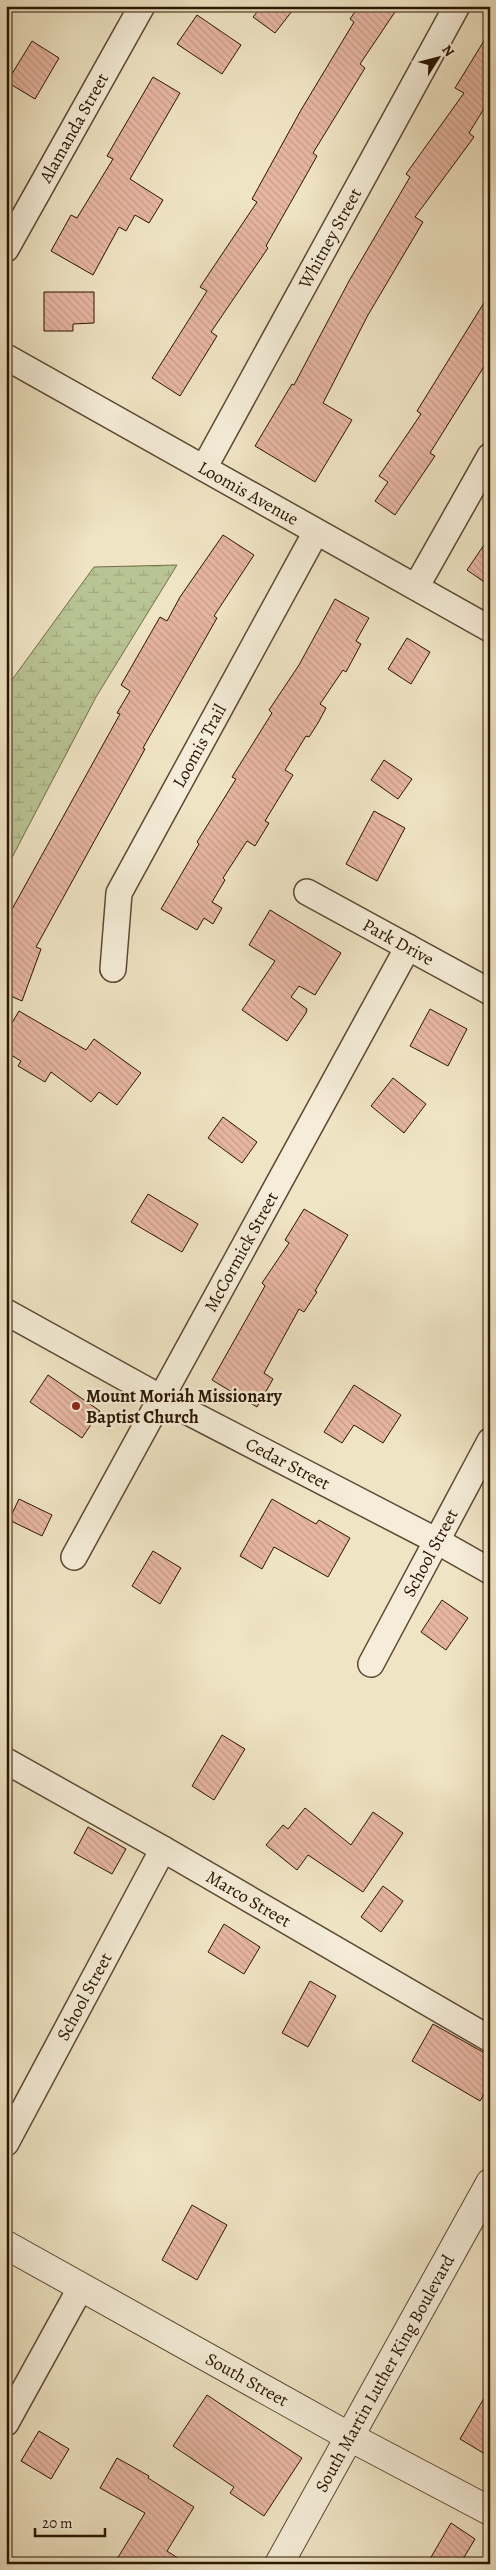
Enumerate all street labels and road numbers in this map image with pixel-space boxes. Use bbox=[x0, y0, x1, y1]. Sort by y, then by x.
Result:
street label: Alamanda Street bbox=[33, 68, 114, 188]
street label: Whitney Street bbox=[292, 184, 367, 294]
street label: Loomis Avenue bbox=[194, 455, 303, 531]
street label: Loomis Trail bbox=[167, 699, 232, 792]
street label: Park Drive bbox=[358, 913, 438, 971]
street label: McCormick Street bbox=[198, 1187, 284, 1316]
street label: Cedar Street bbox=[241, 1432, 334, 1495]
street label: School Street bbox=[397, 1504, 464, 1601]
street label: Marco Street bbox=[202, 1865, 296, 1933]
street label: School Street bbox=[51, 1948, 118, 2045]
street label: South Martin Luther King Boulevard bbox=[309, 2250, 460, 2496]
street label: South Street bbox=[201, 2347, 293, 2412]

